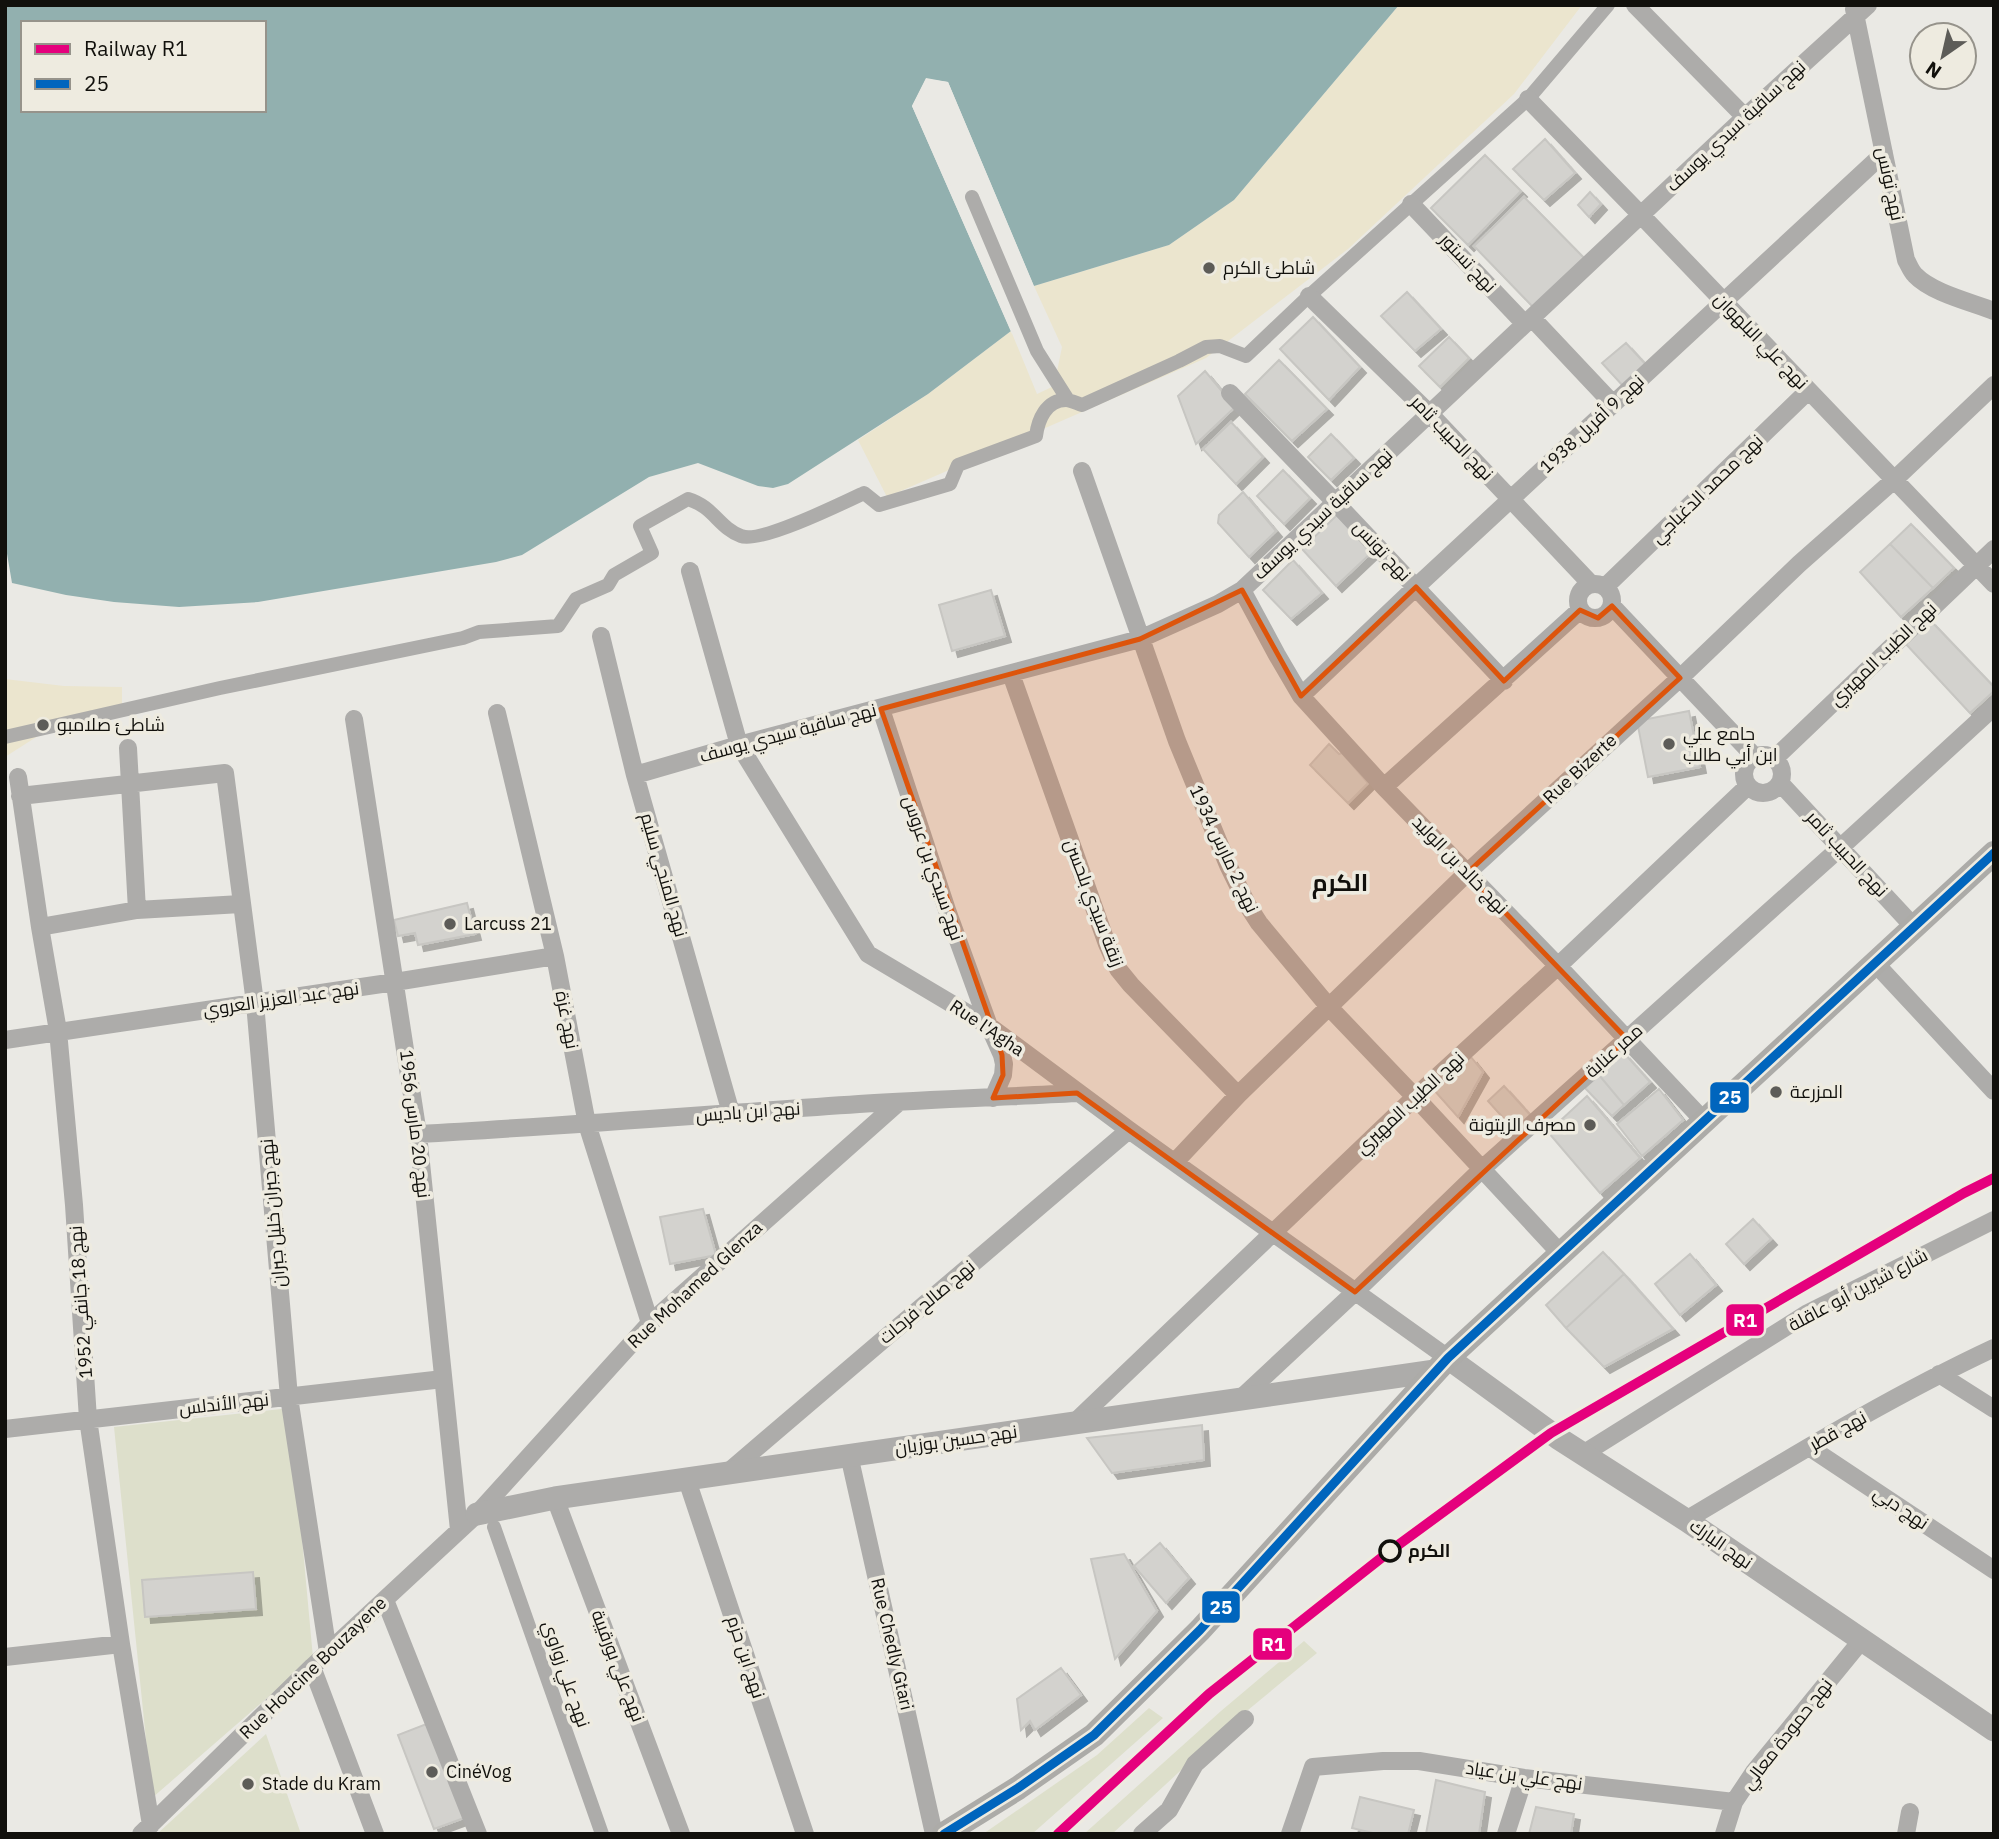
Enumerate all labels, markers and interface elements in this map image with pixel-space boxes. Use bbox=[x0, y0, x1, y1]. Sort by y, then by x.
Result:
legend bbox=[21, 21, 266, 112]
north arrow bbox=[1908, 21, 1978, 91]
text: Railway R1 bbox=[84, 34, 188, 62]
street label: نهج ساقية سيدي يوسف bbox=[1661, 55, 1812, 198]
text: N bbox=[1921, 56, 1946, 84]
text: 25 bbox=[84, 69, 109, 97]
street label: نهج تونس bbox=[1870, 145, 1910, 223]
street label: نهج تستور bbox=[1434, 227, 1502, 298]
place label: شاطئ الکرم bbox=[1223, 256, 1315, 280]
marker: شاطئ الکرم bbox=[1201, 260, 1217, 276]
street label: نهج علي البلهوان bbox=[1707, 287, 1813, 396]
street label: نهج 9 أفريل 1938 bbox=[1535, 369, 1649, 479]
street label: نهج الحبيب ثامر bbox=[1405, 390, 1499, 486]
street label: نهج محمد الدغباجي bbox=[1646, 429, 1770, 550]
street label: نهج ساقية سيدي يوسف bbox=[1248, 443, 1399, 586]
street label: نهج تونس bbox=[1348, 515, 1416, 587]
street label: نهج الطيب المهيري bbox=[1824, 597, 1943, 713]
street label: نهج ساقية سيدي يوسف bbox=[697, 698, 880, 770]
place label: شاطئ صلامبو bbox=[57, 713, 165, 736]
marker: شاطئ صلامبو bbox=[35, 717, 51, 733]
place label: جامع علي ابن أبي طالب bbox=[1683, 722, 1778, 769]
street label: Rue Bizerte bbox=[1538, 728, 1622, 809]
marker: جامع علي ابن أبي طالب bbox=[1661, 736, 1677, 752]
street label: نهج 2 مارس 1934 bbox=[1184, 781, 1264, 917]
street label: نهج سيدي بن عروس bbox=[895, 792, 969, 944]
street label: نهج الحبيب ثامر bbox=[1800, 805, 1893, 902]
street label: نهج المنجي سليم bbox=[633, 810, 693, 940]
street label: نهج خالد بن الوليد bbox=[1407, 811, 1513, 919]
street label: زنقة سيدي بلحسن bbox=[1057, 836, 1129, 971]
district label: الكرم bbox=[1312, 866, 1368, 899]
place label: Larcuss 21 bbox=[464, 912, 552, 935]
marker: Larcuss 21 bbox=[442, 916, 458, 932]
street label: نهج عبد العزيز العروي bbox=[202, 976, 361, 1024]
street label: نهج غزة bbox=[550, 989, 584, 1051]
street label: Rue l'Agha bbox=[946, 994, 1029, 1061]
street label: ممر عنابة bbox=[1580, 1019, 1647, 1083]
street label: نهج الطيب المهيري bbox=[1350, 1046, 1471, 1161]
street label: نهج 20 مارس 1956 bbox=[394, 1049, 436, 1199]
place label: المزرعة bbox=[1790, 1080, 1843, 1103]
line badge: 25 bbox=[1709, 1081, 1750, 1114]
marker: المزرعة bbox=[1768, 1084, 1784, 1100]
text: 25 bbox=[1719, 1085, 1741, 1109]
street label: نهج ابن باديس bbox=[695, 1096, 801, 1128]
place label: مصرف الزيتونة bbox=[1469, 1113, 1576, 1136]
marker: مصرف الزيتونة bbox=[1582, 1117, 1598, 1133]
street label: نهج جبران خليل جبران bbox=[255, 1138, 291, 1288]
street label: Rue Mohamed Glenza bbox=[622, 1216, 767, 1353]
street label: نهج 18 جانفي 1952 bbox=[64, 1225, 100, 1379]
street label: شارع شيرين أبو عاقلة bbox=[1784, 1243, 1932, 1337]
street label: نهج صالح فرحات bbox=[874, 1255, 980, 1349]
line badge: R1 bbox=[1725, 1303, 1765, 1337]
text: R1 bbox=[1733, 1308, 1758, 1332]
street label: نهج الأندلس bbox=[178, 1387, 270, 1421]
street label: نهج قطر bbox=[1804, 1405, 1871, 1457]
street label: نهج حسين بوزيان bbox=[893, 1420, 1019, 1460]
street label: نهج دبي bbox=[1868, 1481, 1933, 1537]
street label: نهج البارك bbox=[1685, 1514, 1757, 1574]
place label: الكرم bbox=[1408, 1539, 1450, 1563]
marker: الكرم bbox=[1379, 1540, 1401, 1562]
street label: Rue Chedly Gtari bbox=[866, 1575, 919, 1712]
line badge: 25 bbox=[1201, 1590, 1241, 1624]
street label: Rue Houcine Bouzayene bbox=[234, 1591, 391, 1744]
text: 25 bbox=[1210, 1595, 1232, 1619]
street label: نهج علي بورقيبة bbox=[584, 1607, 650, 1726]
street label: نهج ابن حزم bbox=[721, 1613, 771, 1701]
street label: نهج علي زواوي bbox=[535, 1617, 595, 1731]
line badge: R1 bbox=[1252, 1627, 1293, 1661]
text: R1 bbox=[1261, 1632, 1286, 1656]
street label: نهج حمودة معالي bbox=[1736, 1673, 1840, 1796]
street label: نهج علي بن عياد bbox=[1464, 1756, 1584, 1798]
place label: CinéVog bbox=[446, 1760, 512, 1783]
marker: CinéVog bbox=[424, 1764, 440, 1780]
place label: Stade du Kram bbox=[262, 1772, 381, 1795]
marker: Stade du Kram bbox=[240, 1776, 256, 1792]

